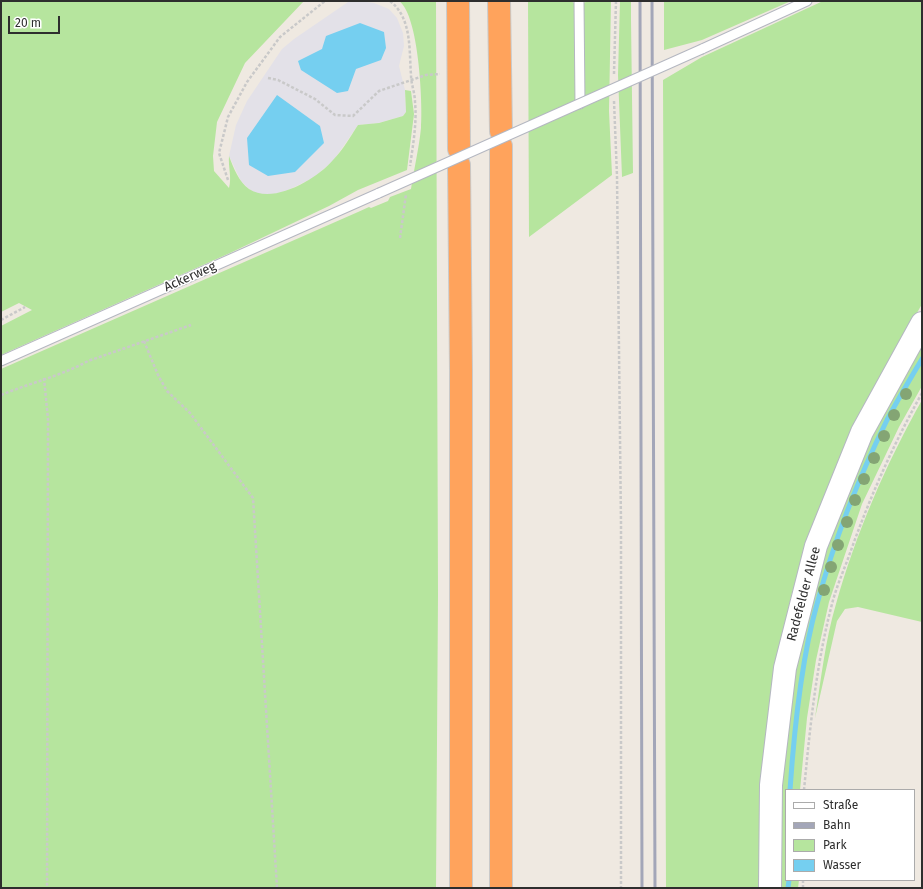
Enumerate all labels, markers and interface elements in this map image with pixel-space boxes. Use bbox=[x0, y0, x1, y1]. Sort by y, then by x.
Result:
scale bar bbox=[10, 8, 62, 34]
text: 20 m bbox=[15, 16, 41, 30]
street label: Ackerweg bbox=[161, 259, 219, 295]
street label: Radefelder Allee bbox=[784, 545, 824, 643]
legend bbox=[785, 789, 915, 881]
text: Straße bbox=[823, 798, 858, 812]
text: Bahn bbox=[823, 818, 851, 832]
text: Park bbox=[823, 838, 847, 852]
text: Wasser bbox=[823, 858, 861, 872]

